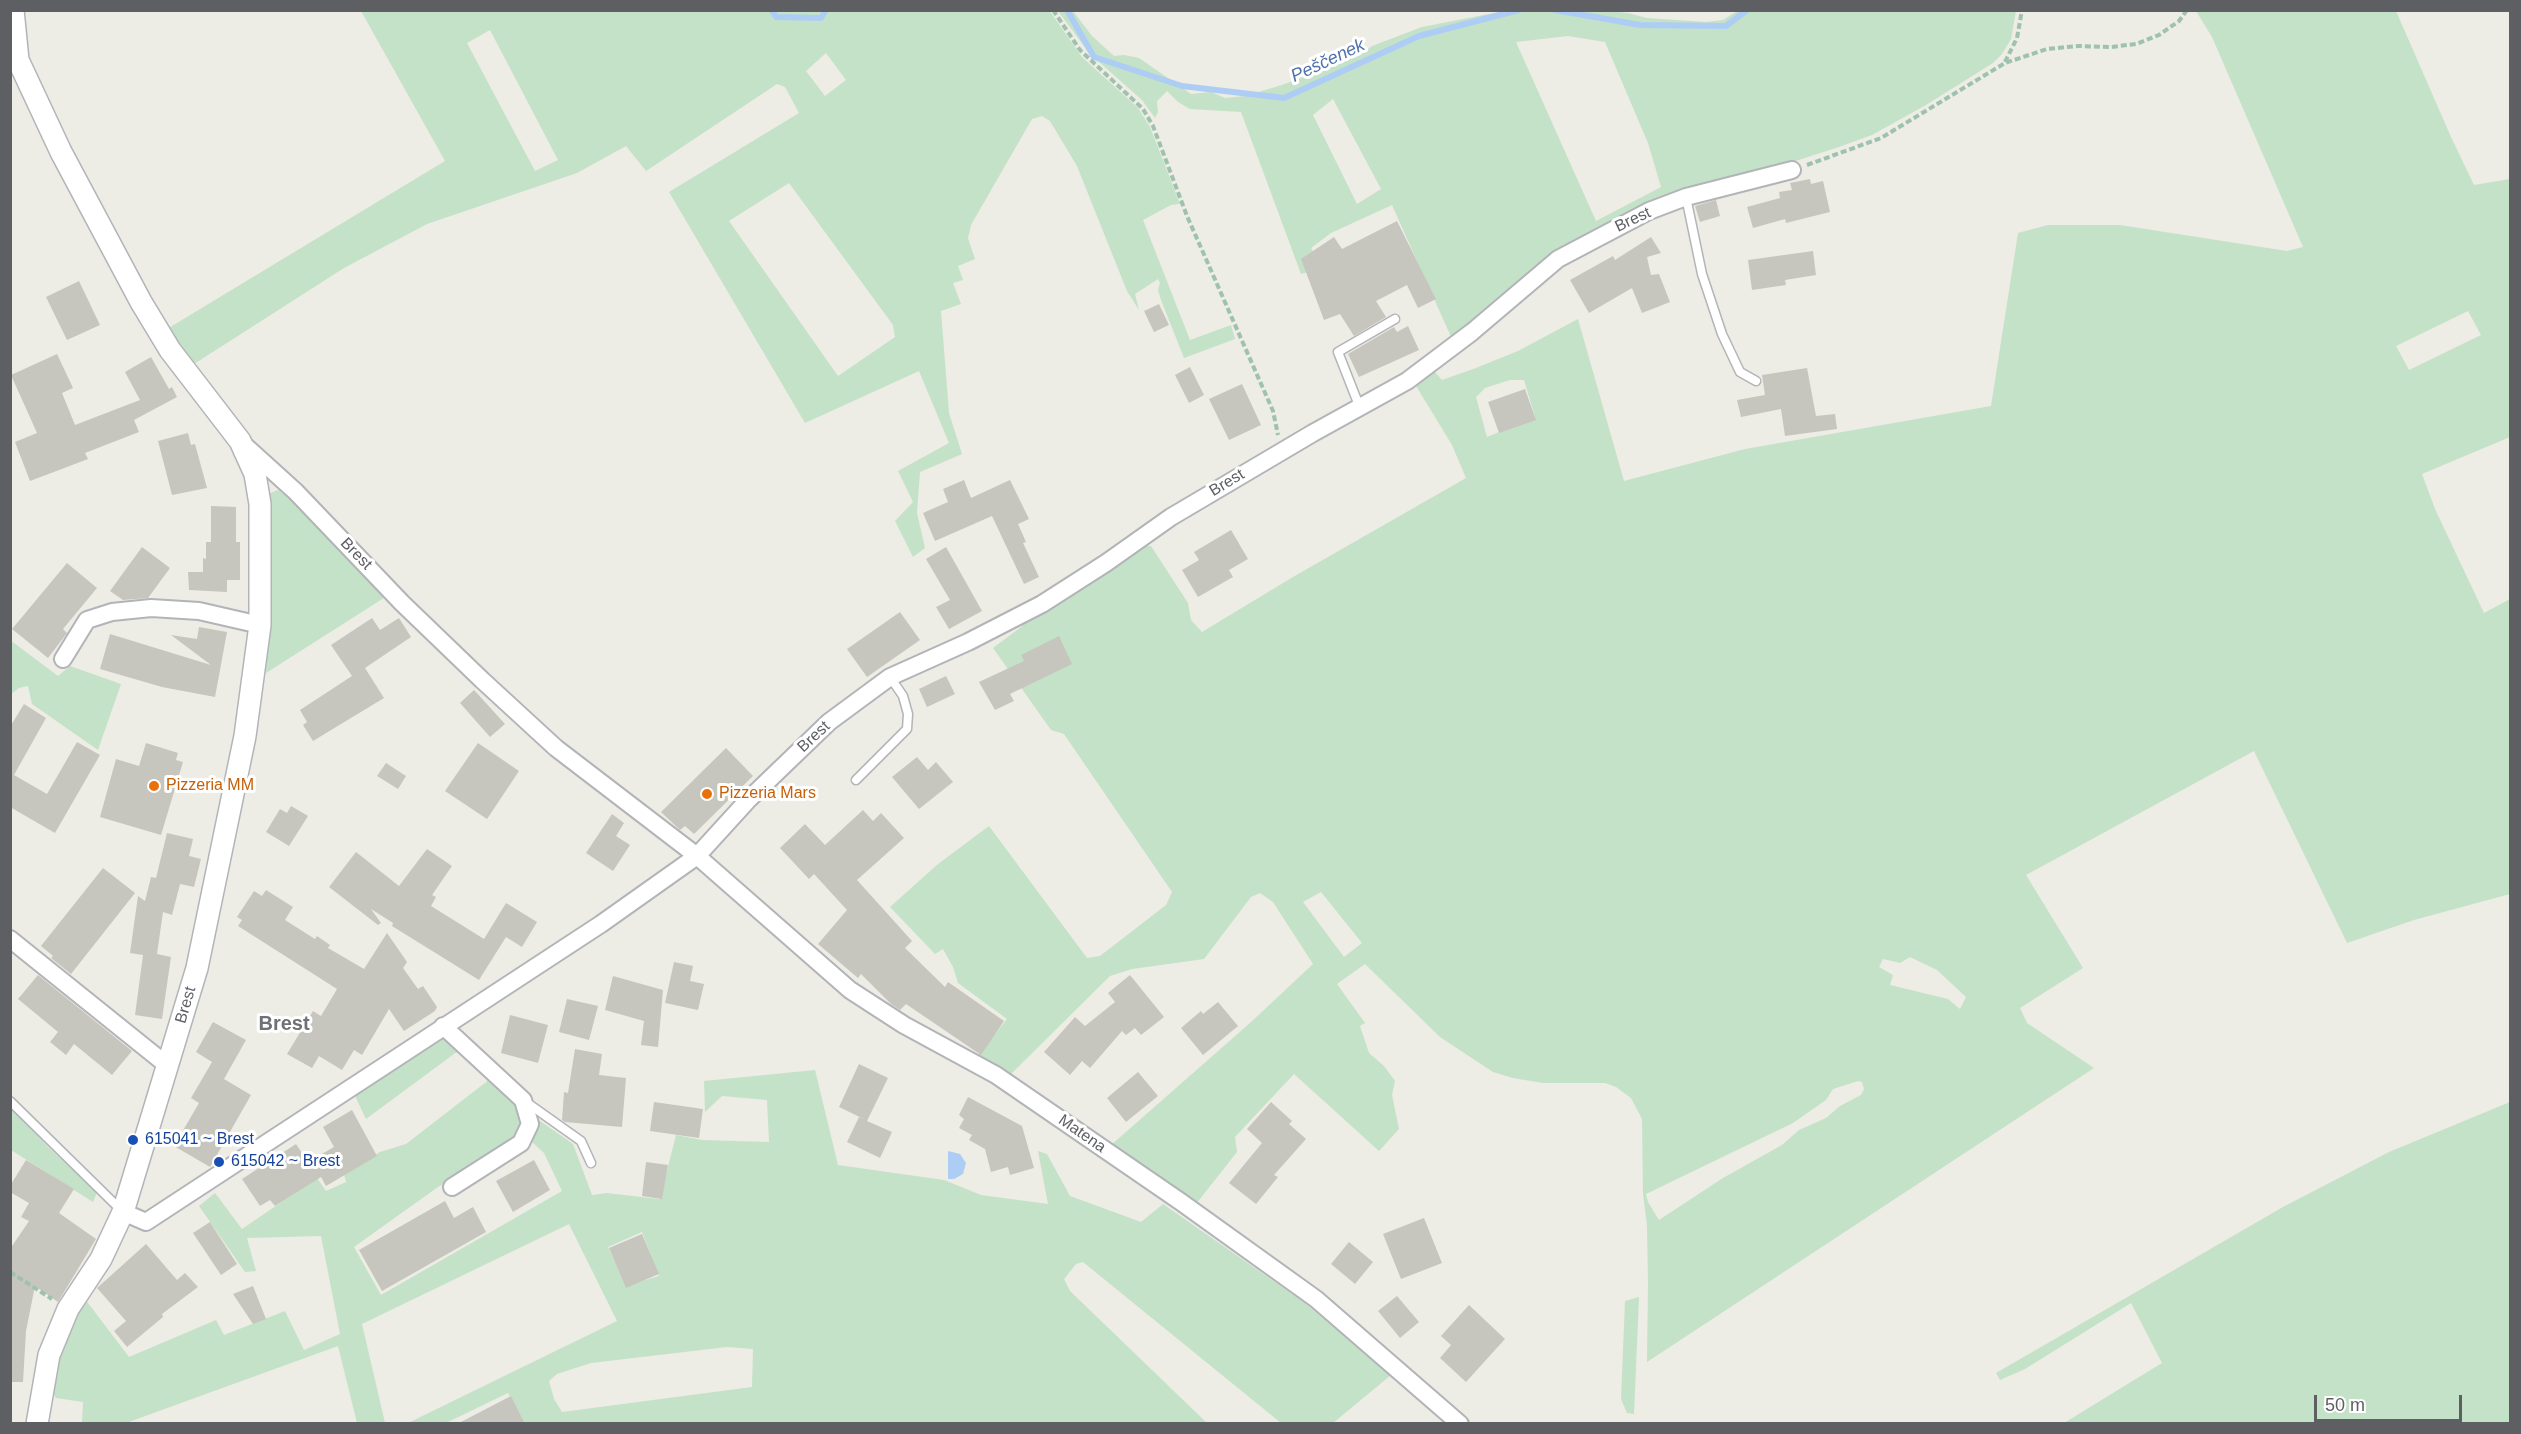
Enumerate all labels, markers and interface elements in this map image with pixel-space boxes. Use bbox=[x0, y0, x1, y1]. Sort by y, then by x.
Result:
water label: Peščenek bbox=[1288, 35, 1368, 87]
street label: Brest bbox=[1612, 203, 1654, 237]
street label: Brest bbox=[1206, 465, 1248, 501]
street label: Brest bbox=[336, 534, 376, 574]
street label: Brest bbox=[794, 717, 834, 757]
place label: Pizzeria MM bbox=[166, 776, 254, 796]
marker: Pizzeria MM bbox=[147, 779, 161, 793]
place label: Pizzeria Mars bbox=[719, 784, 816, 804]
marker: Pizzeria Mars bbox=[700, 787, 714, 801]
street label: Brest bbox=[172, 984, 200, 1026]
district label: Brest bbox=[258, 1012, 310, 1036]
street label: Matena bbox=[1055, 1111, 1109, 1157]
place label: 615041 ~ Brest bbox=[145, 1130, 254, 1150]
marker: 615041 ~ Brest bbox=[126, 1133, 140, 1147]
place label: 615042 ~ Brest bbox=[231, 1152, 340, 1172]
marker: 615042 ~ Brest bbox=[212, 1155, 226, 1169]
scale bar bbox=[2317, 1383, 2466, 1421]
text: 50 m bbox=[2325, 1395, 2365, 1415]

